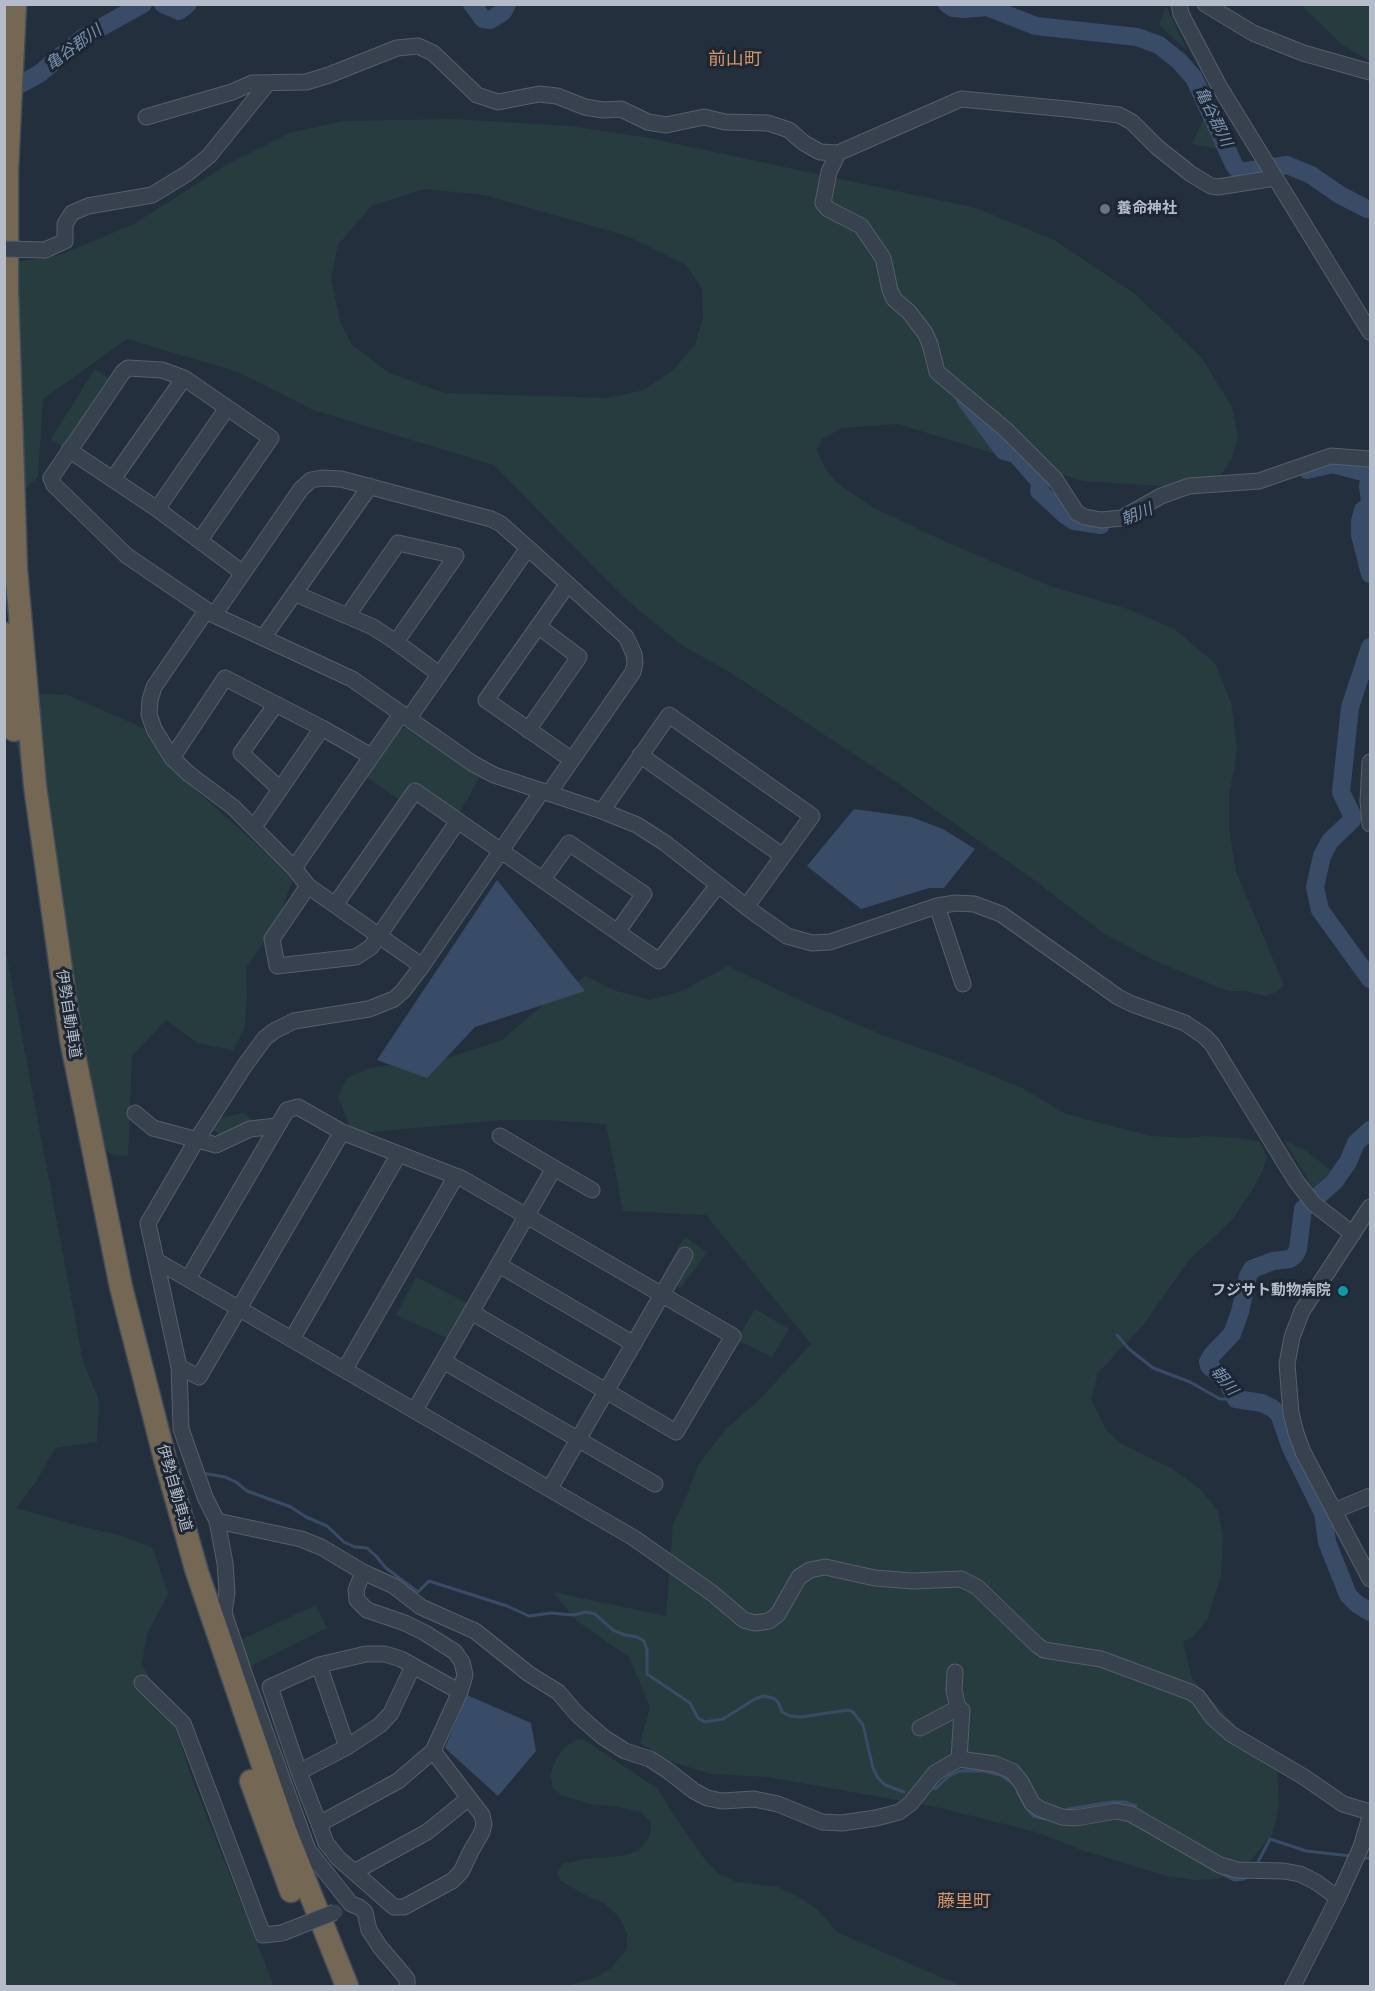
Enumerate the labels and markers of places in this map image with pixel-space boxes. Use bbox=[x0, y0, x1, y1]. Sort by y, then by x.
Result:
place label: 養命神社 bbox=[1117, 200, 1177, 218]
marker: 養命神社 bbox=[1098, 202, 1112, 216]
place label: フジサト動物病院 bbox=[1211, 1282, 1331, 1300]
marker: フジサト動物病院 bbox=[1336, 1284, 1350, 1298]

